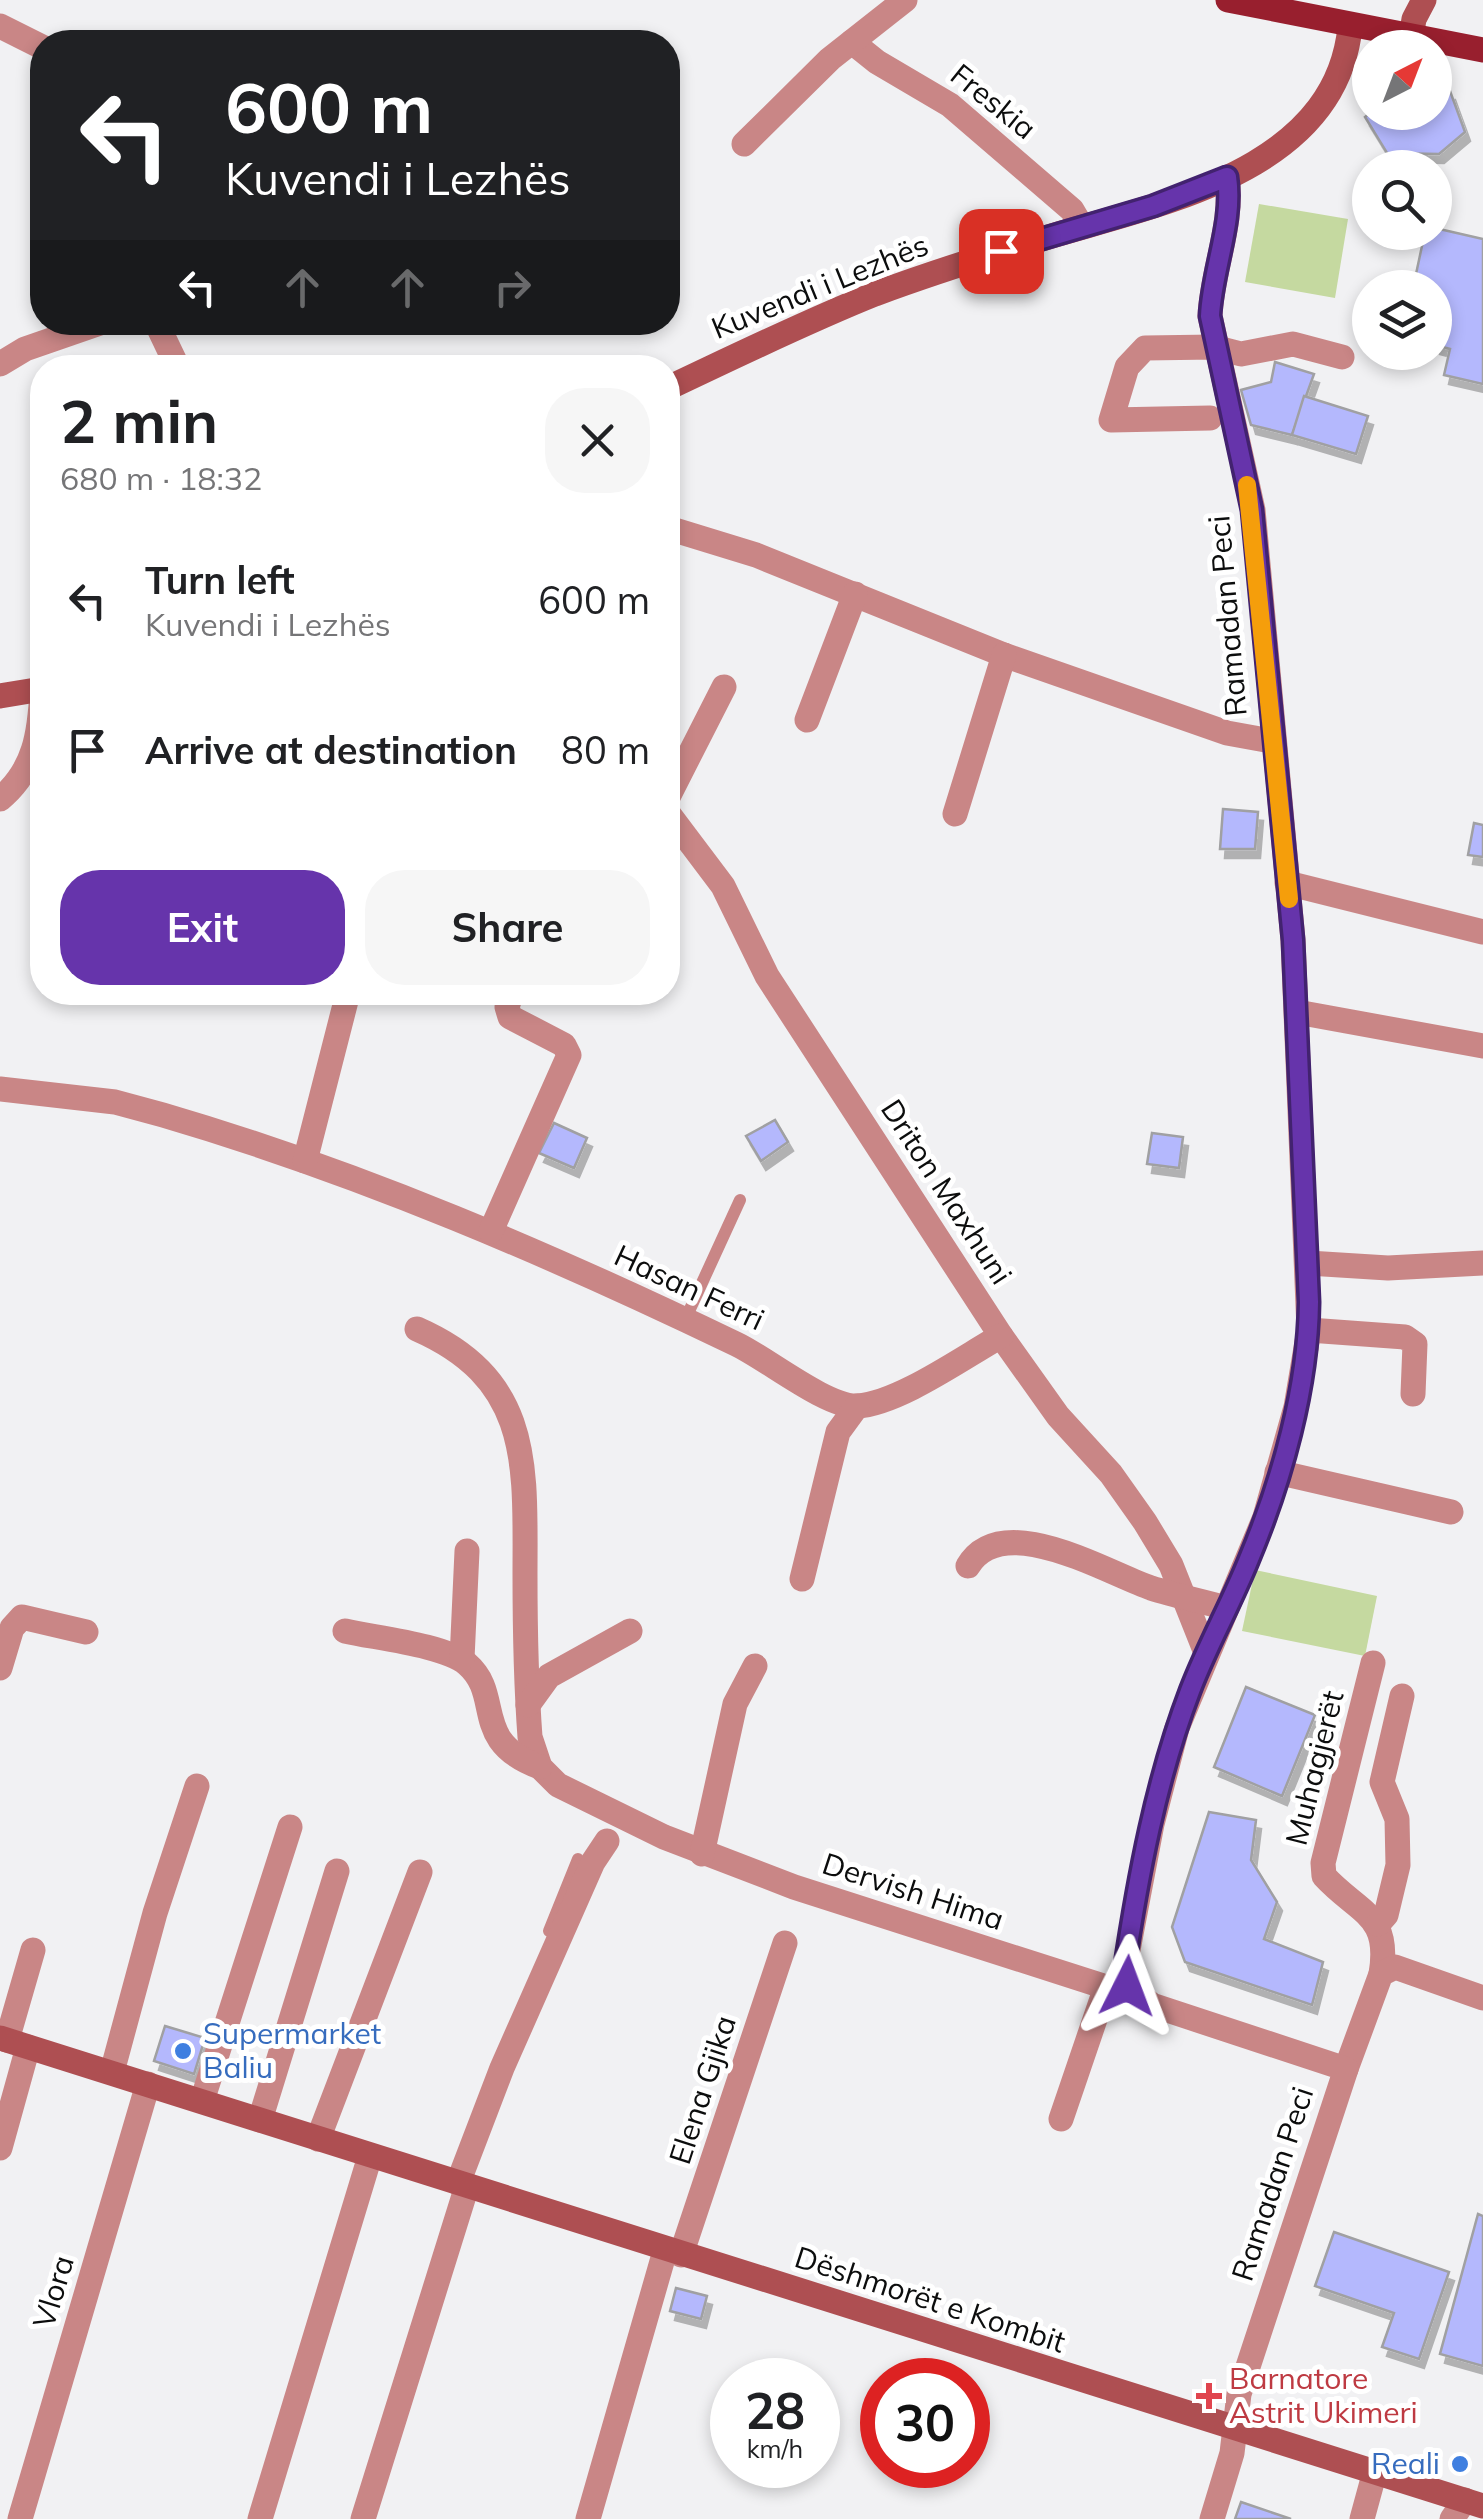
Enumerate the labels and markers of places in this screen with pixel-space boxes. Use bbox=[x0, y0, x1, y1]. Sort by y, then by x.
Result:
pin bbox=[959, 209, 1044, 294]
place label: Supermarket Baliu bbox=[203, 2014, 381, 2086]
marker: Supermarket Baliu bbox=[172, 2040, 194, 2062]
place label: Barnatore Astrit Ukimeri bbox=[1229, 2359, 1418, 2431]
marker: Barnatore Astrit Ukimeri bbox=[1198, 2385, 1220, 2407]
place label: Reali bbox=[1371, 2444, 1440, 2482]
marker: Reali bbox=[1449, 2453, 1471, 2475]

